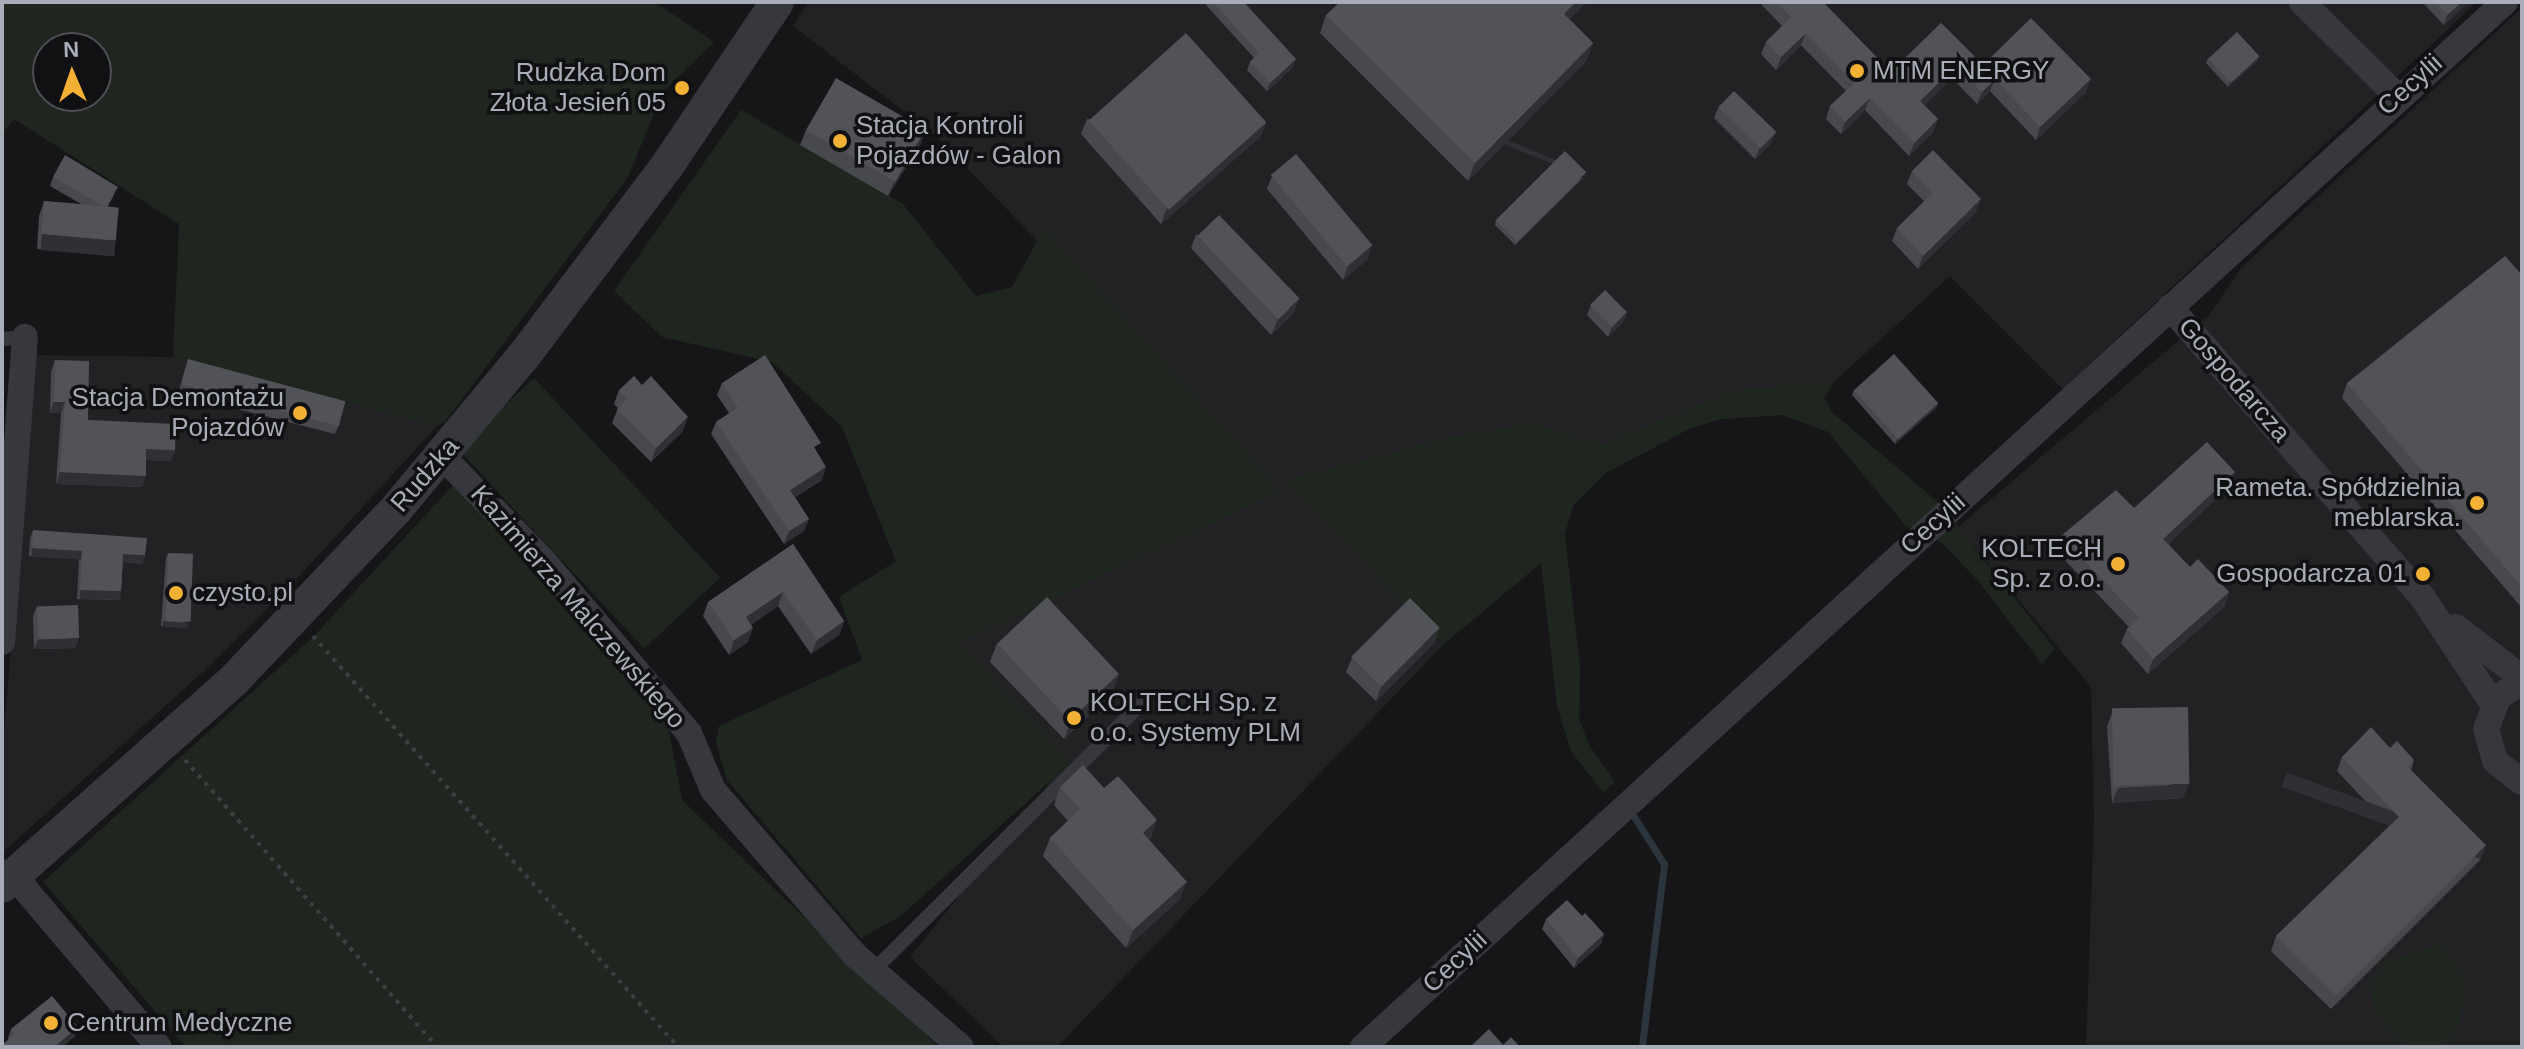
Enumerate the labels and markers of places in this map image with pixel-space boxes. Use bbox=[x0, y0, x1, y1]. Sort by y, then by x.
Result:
place label: MTM ENERGY bbox=[1873, 55, 2049, 87]
place label: Rudzka Dom Złota Jesień 05 bbox=[490, 57, 666, 118]
marker: MTM ENERGY bbox=[1848, 62, 1866, 80]
marker: Rudzka Dom Złota Jesień 05 bbox=[673, 79, 691, 97]
place label: Stacja Kontroli Pojazdów - Galon bbox=[856, 110, 1061, 172]
marker: Stacja Kontroli Pojazdów - Galon bbox=[831, 132, 849, 150]
place label: Stacja Demontażu Pojazdów bbox=[72, 382, 284, 444]
marker: Stacja Demontażu Pojazdów bbox=[291, 404, 309, 422]
place label: Rameta. Spółdzielnia meblarska. bbox=[2215, 472, 2461, 534]
marker: Rameta. Spółdzielnia meblarska. bbox=[2468, 494, 2486, 512]
place label: KOLTECH Sp. z o.o. bbox=[1981, 533, 2102, 594]
marker: KOLTECH Sp. z o.o. bbox=[2109, 555, 2127, 573]
place label: Gospodarcza 01 bbox=[2216, 558, 2407, 590]
marker: Gospodarcza 01 bbox=[2414, 565, 2432, 583]
place label: czysto.pl bbox=[192, 577, 293, 609]
marker: czysto.pl bbox=[167, 584, 185, 602]
place label: KOLTECH Sp. z o.o. Systemy PLM bbox=[1090, 687, 1301, 748]
marker: KOLTECH Sp. z o.o. Systemy PLM bbox=[1065, 709, 1083, 727]
place label: Centrum Medyczne bbox=[67, 1007, 292, 1039]
marker: Centrum Medyczne bbox=[42, 1014, 60, 1032]

